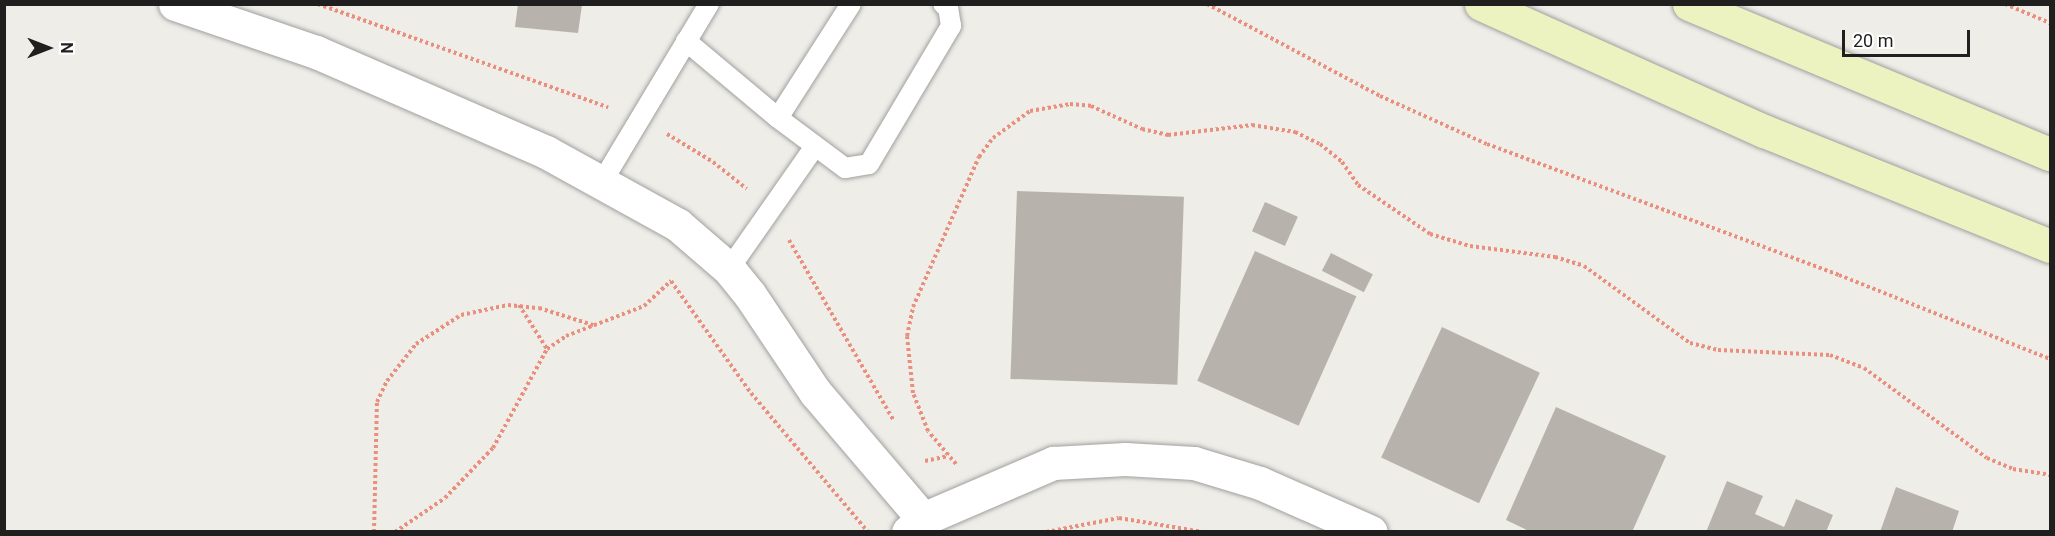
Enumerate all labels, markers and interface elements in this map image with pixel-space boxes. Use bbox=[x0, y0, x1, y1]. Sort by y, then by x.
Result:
north arrow bbox=[18, 18, 78, 78]
scale bar bbox=[1845, 18, 1972, 56]
text: 20 m bbox=[1853, 30, 1893, 51]
text: N bbox=[57, 42, 76, 54]

